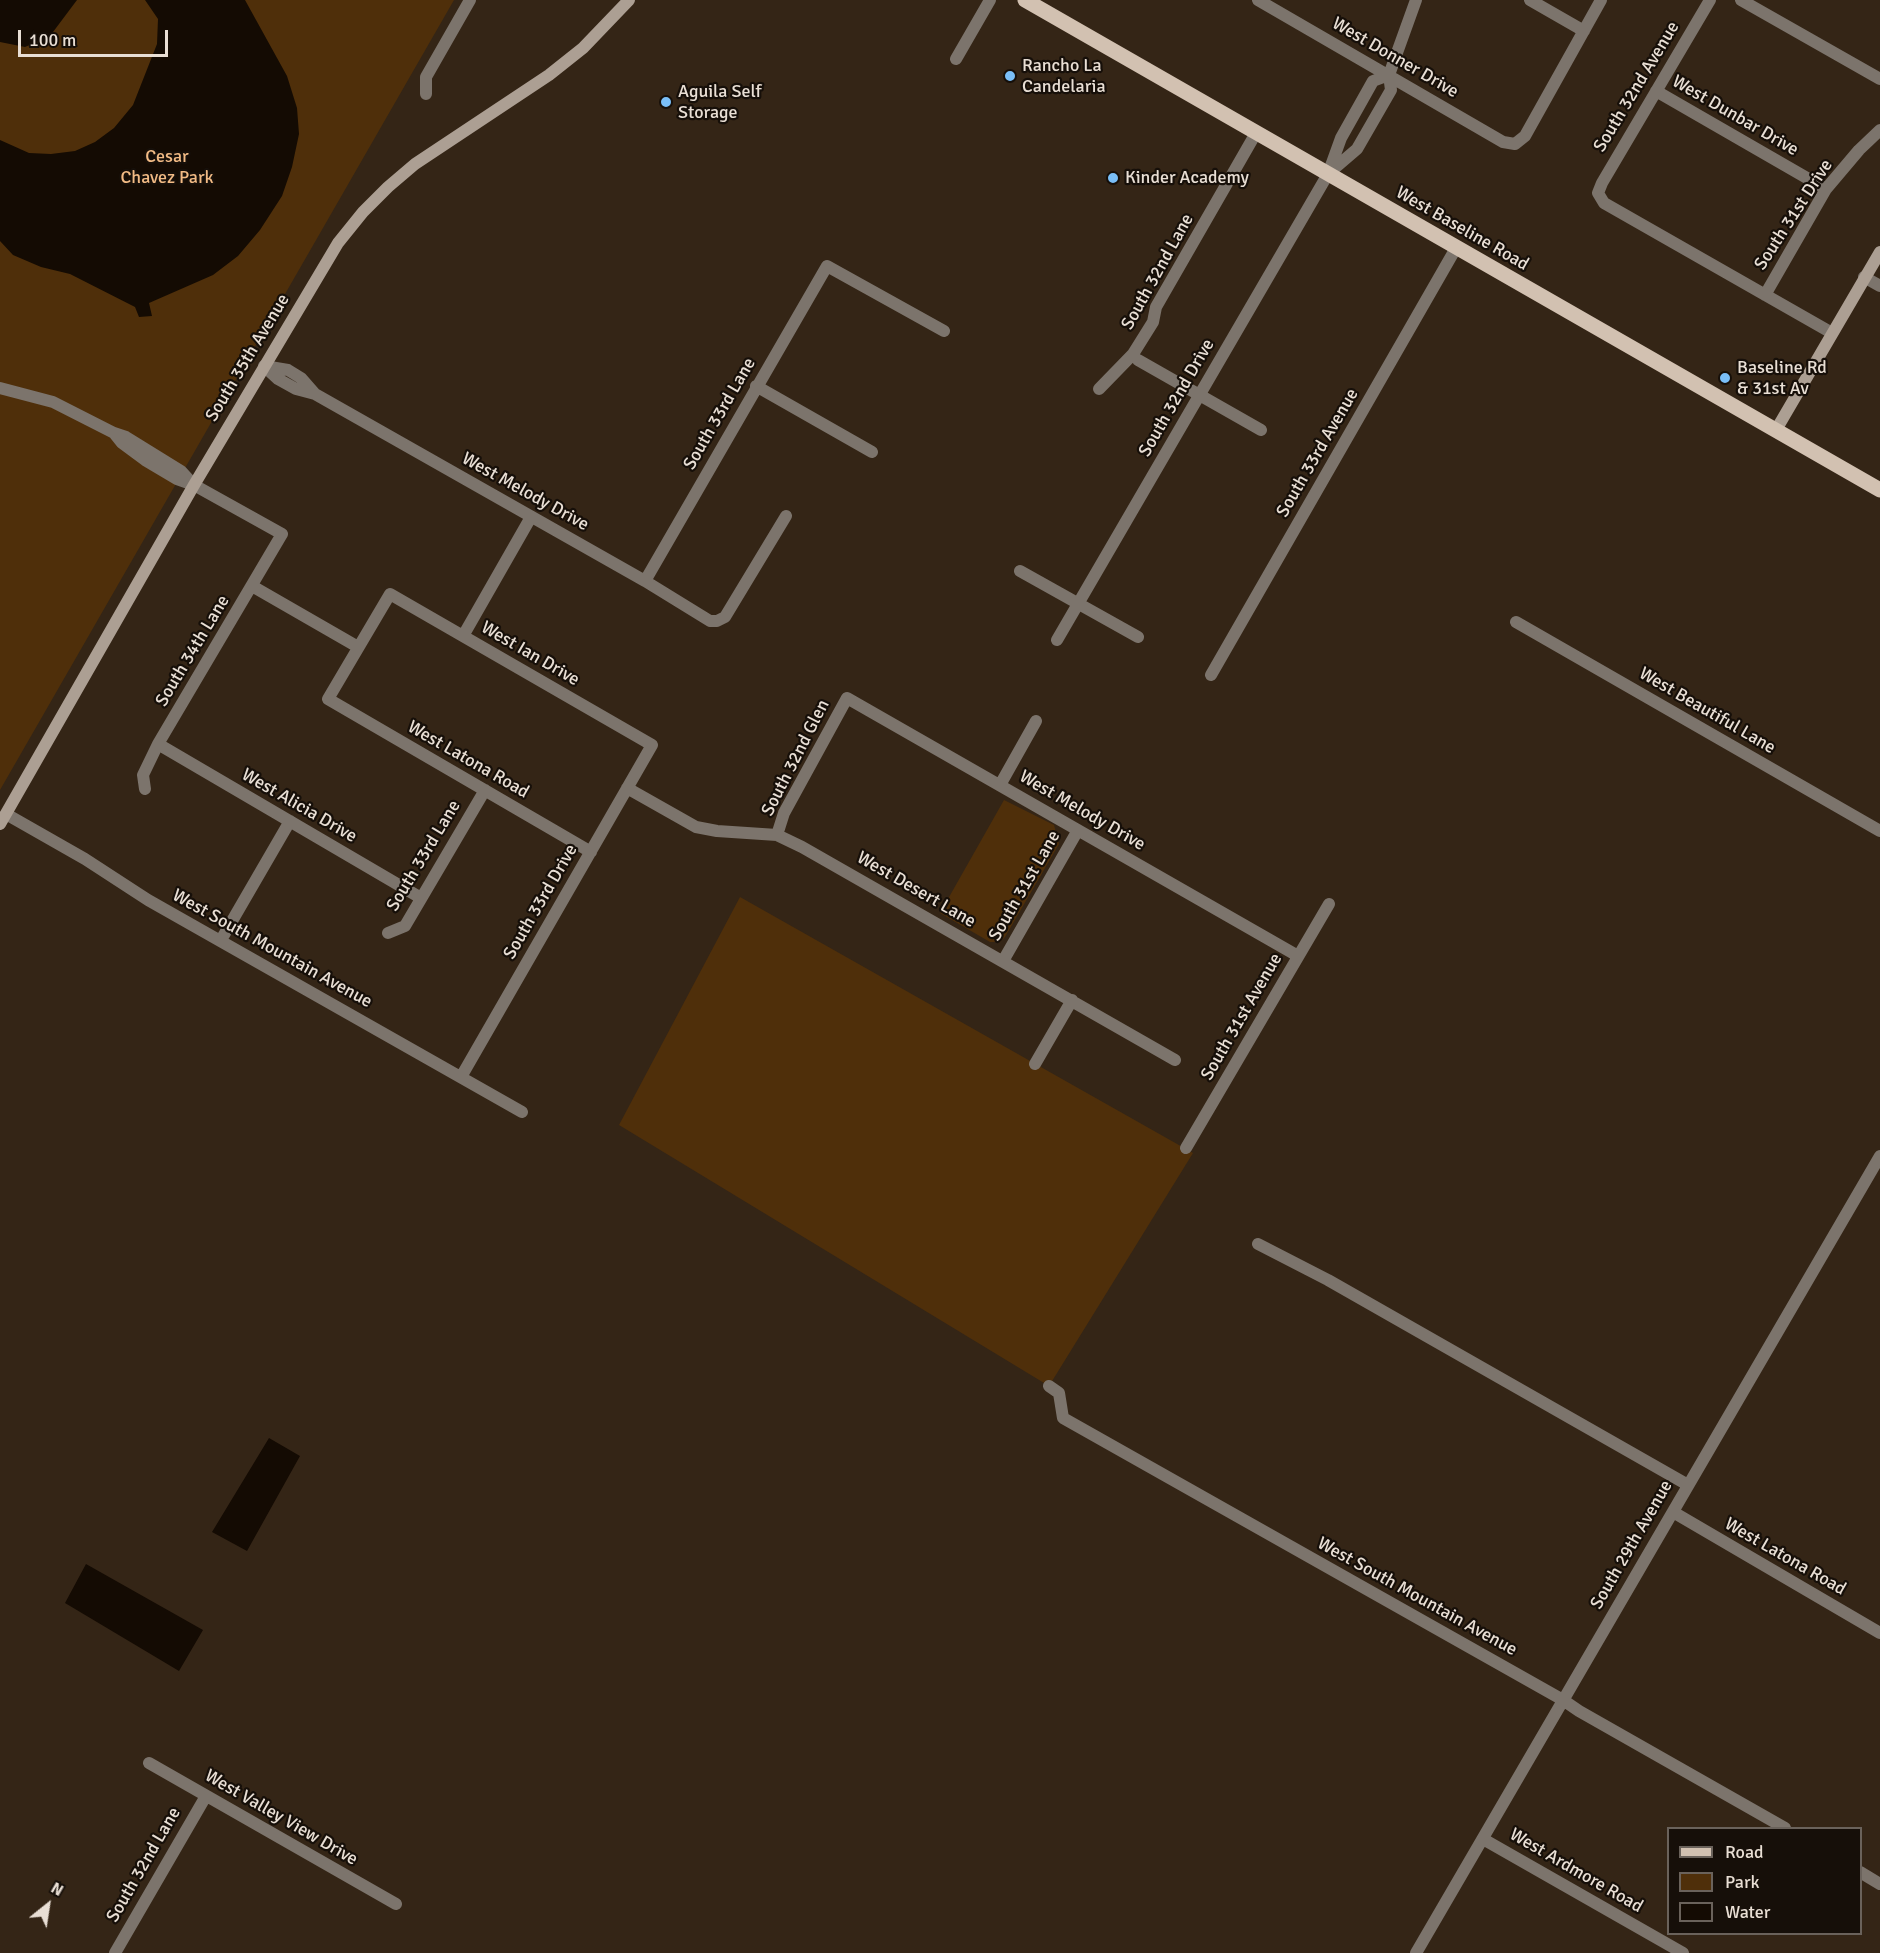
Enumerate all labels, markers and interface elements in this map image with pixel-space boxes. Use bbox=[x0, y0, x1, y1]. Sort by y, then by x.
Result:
street label: West Donner Drive bbox=[1328, 13, 1462, 103]
scale bar bbox=[21, 18, 171, 56]
street label: South 32nd Avenue bbox=[1590, 18, 1684, 156]
text: 100 m bbox=[29, 29, 76, 51]
place label: Rancho La Candelaria bbox=[1022, 55, 1106, 98]
marker: Rancho La Candelaria bbox=[1003, 69, 1017, 83]
street label: West Dunbar Drive bbox=[1668, 71, 1802, 161]
place label: Aguila Self Storage bbox=[678, 81, 762, 124]
marker: Aguila Self Storage bbox=[659, 95, 673, 109]
park label: Cesar Chavez Park bbox=[120, 146, 214, 188]
street label: South 31st Drive bbox=[1750, 156, 1838, 274]
place label: Kinder Academy bbox=[1125, 167, 1249, 189]
marker: Kinder Academy bbox=[1106, 171, 1120, 185]
street label: West Baseline Road bbox=[1392, 182, 1532, 276]
street label: South 32nd Lane bbox=[1117, 210, 1199, 334]
street label: South 35th Avenue bbox=[201, 290, 295, 426]
street label: South 32nd Drive bbox=[1135, 335, 1219, 461]
street label: South 33rd Lane bbox=[679, 354, 761, 474]
place label: Baseline Rd & 31st Av bbox=[1737, 357, 1827, 400]
marker: Baseline Rd & 31st Av bbox=[1718, 371, 1732, 385]
street label: South 33rd Avenue bbox=[1272, 385, 1364, 521]
street label: West Melody Drive bbox=[458, 448, 592, 536]
street label: South 34th Lane bbox=[151, 591, 235, 711]
street label: West Ian Drive bbox=[477, 617, 583, 691]
street label: West Beautiful Lane bbox=[1635, 663, 1779, 759]
street label: South 32nd Glen bbox=[757, 696, 835, 820]
street label: West Latona Road bbox=[403, 716, 533, 804]
street label: West Alicia Drive bbox=[238, 764, 360, 848]
street label: West Melody Drive bbox=[1015, 766, 1149, 856]
street label: South 33rd Lane bbox=[382, 797, 466, 915]
street label: South 31st Lane bbox=[985, 827, 1065, 945]
street label: South 33rd Drive bbox=[499, 841, 583, 963]
street label: West Desert Lane bbox=[853, 847, 979, 933]
street label: West South Mountain Avenue bbox=[168, 885, 376, 1013]
street label: South 31st Avenue bbox=[1197, 950, 1287, 1084]
street label: South 29th Avenue bbox=[1586, 1477, 1678, 1613]
street label: West Latona Road bbox=[1720, 1513, 1850, 1601]
street label: West South Mountain Avenue bbox=[1313, 1533, 1521, 1661]
street label: West Valley View Drive bbox=[201, 1765, 361, 1871]
street label: South 32nd Lane bbox=[102, 1804, 186, 1926]
street label: West Ardmore Road bbox=[1506, 1824, 1646, 1918]
legend bbox=[1667, 1827, 1862, 1935]
text: Road bbox=[1725, 1841, 1764, 1863]
text: Park bbox=[1725, 1871, 1760, 1893]
north arrow bbox=[18, 1875, 78, 1935]
text: N bbox=[47, 1878, 67, 1901]
text: Water bbox=[1725, 1901, 1770, 1923]

